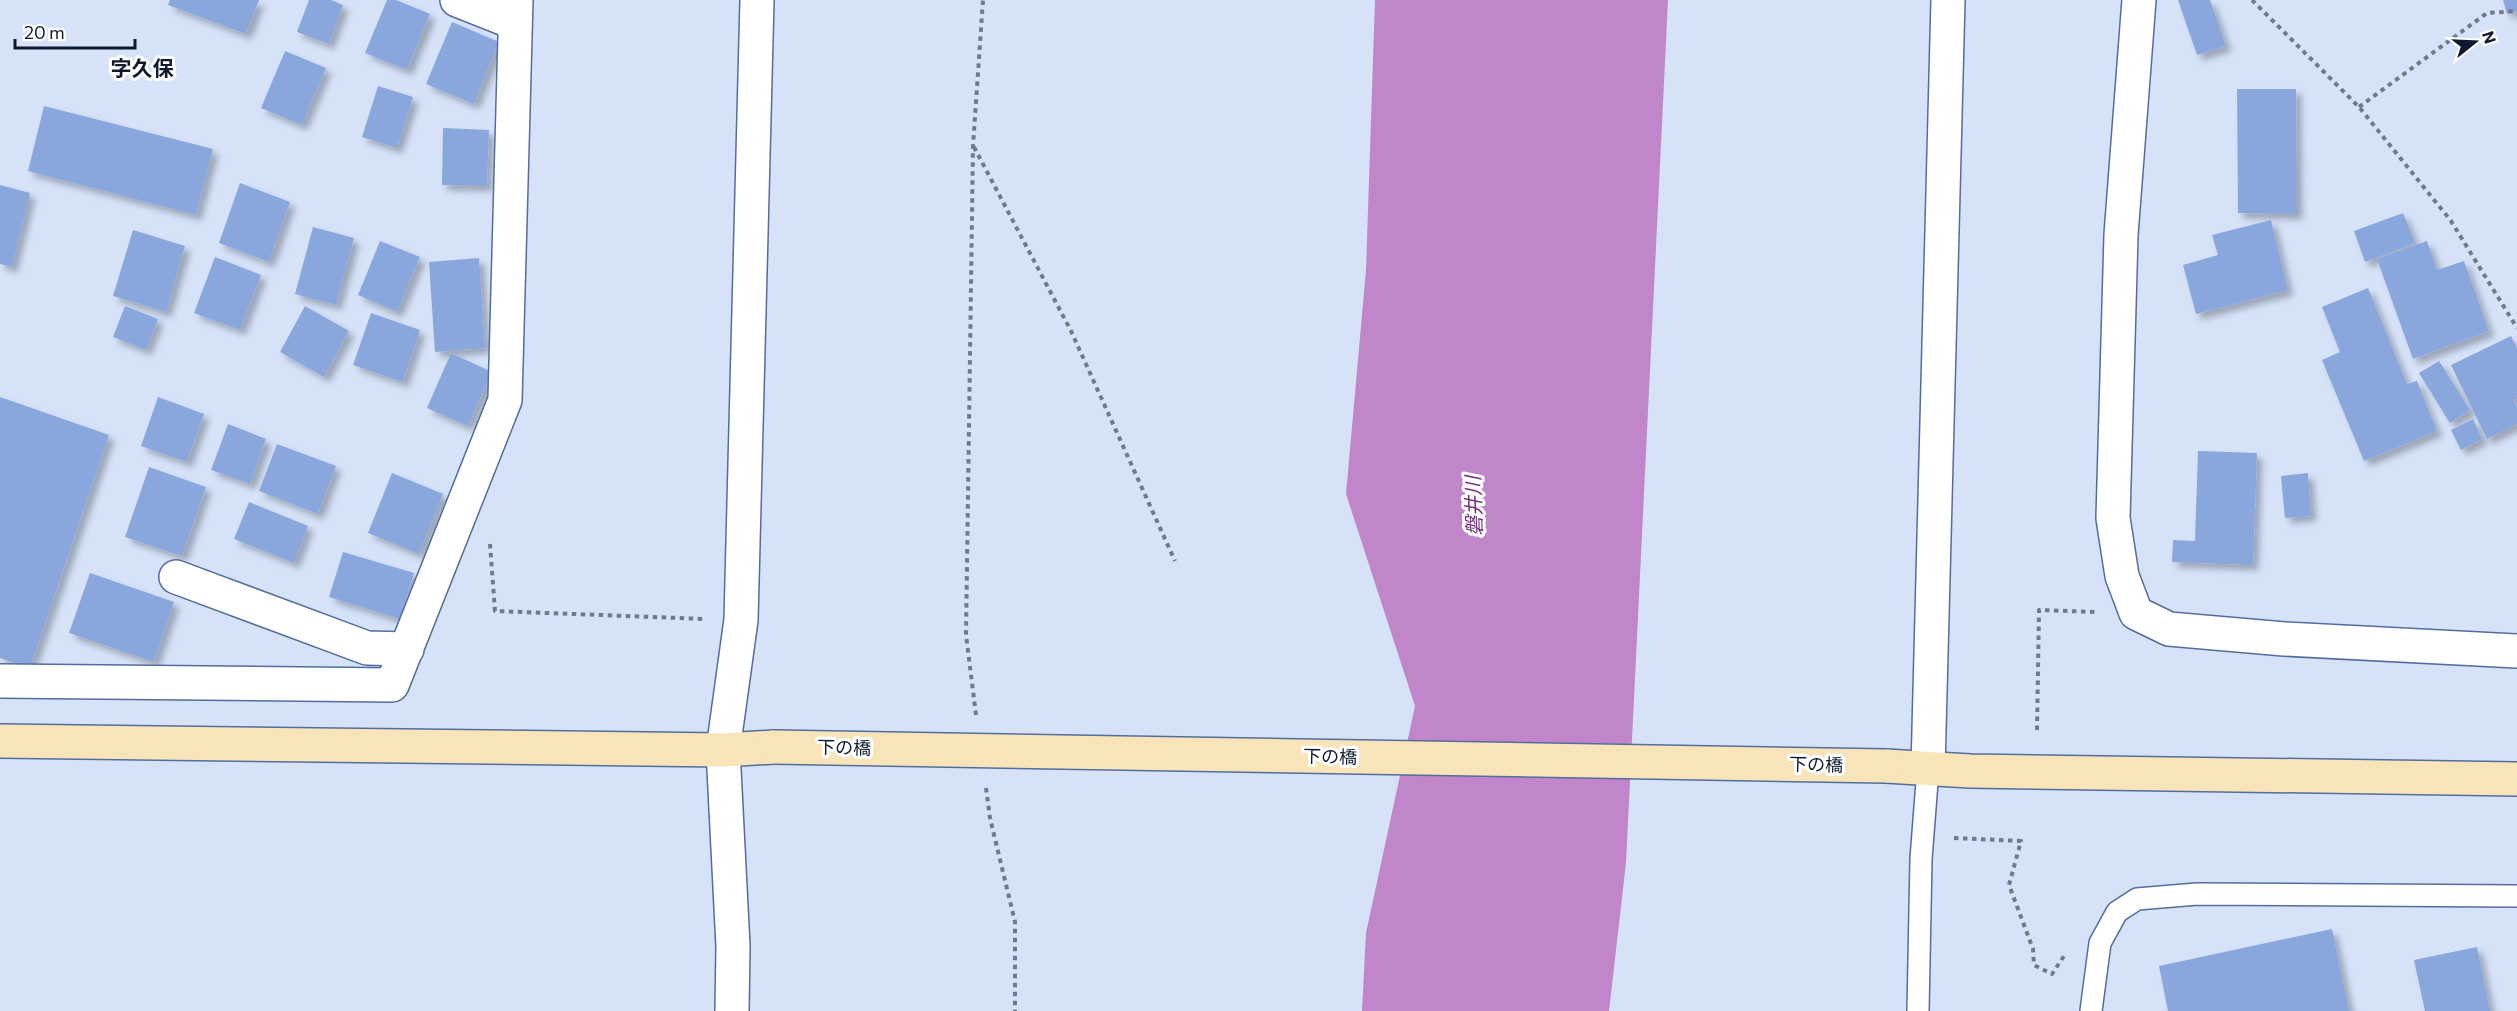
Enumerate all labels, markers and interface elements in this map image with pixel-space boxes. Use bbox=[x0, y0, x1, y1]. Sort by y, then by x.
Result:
scale bar bbox=[15, 12, 135, 50]
north arrow bbox=[2445, 12, 2505, 72]
text: 20 m bbox=[24, 21, 65, 43]
text: N bbox=[2479, 29, 2501, 46]
district label: 字久保 bbox=[111, 55, 174, 80]
water label: 磐井川 bbox=[1460, 474, 1486, 536]
street label: 下の橋 bbox=[817, 736, 871, 758]
street label: 下の橋 bbox=[1303, 745, 1357, 767]
street label: 下の橋 bbox=[1789, 753, 1843, 775]

